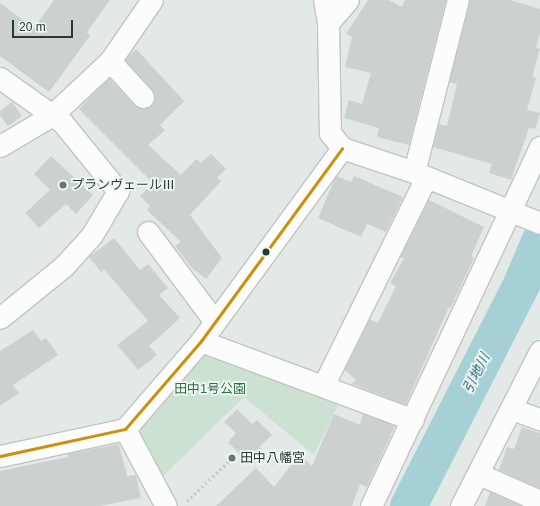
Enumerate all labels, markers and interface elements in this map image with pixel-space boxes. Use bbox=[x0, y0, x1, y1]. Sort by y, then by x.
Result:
scale bar bbox=[14, 12, 75, 38]
text: 20 m bbox=[19, 20, 46, 34]
place label: プランヴェールⅢ bbox=[71, 177, 175, 193]
marker: プランヴェールⅢ bbox=[58, 180, 68, 190]
unlabelled marker bbox=[261, 247, 271, 257]
water label: 引地川 bbox=[459, 350, 493, 396]
park label: 田中1号公園 bbox=[174, 381, 246, 397]
place label: 田中八幡宮 bbox=[240, 450, 305, 466]
marker: 田中八幡宮 bbox=[227, 453, 237, 463]

